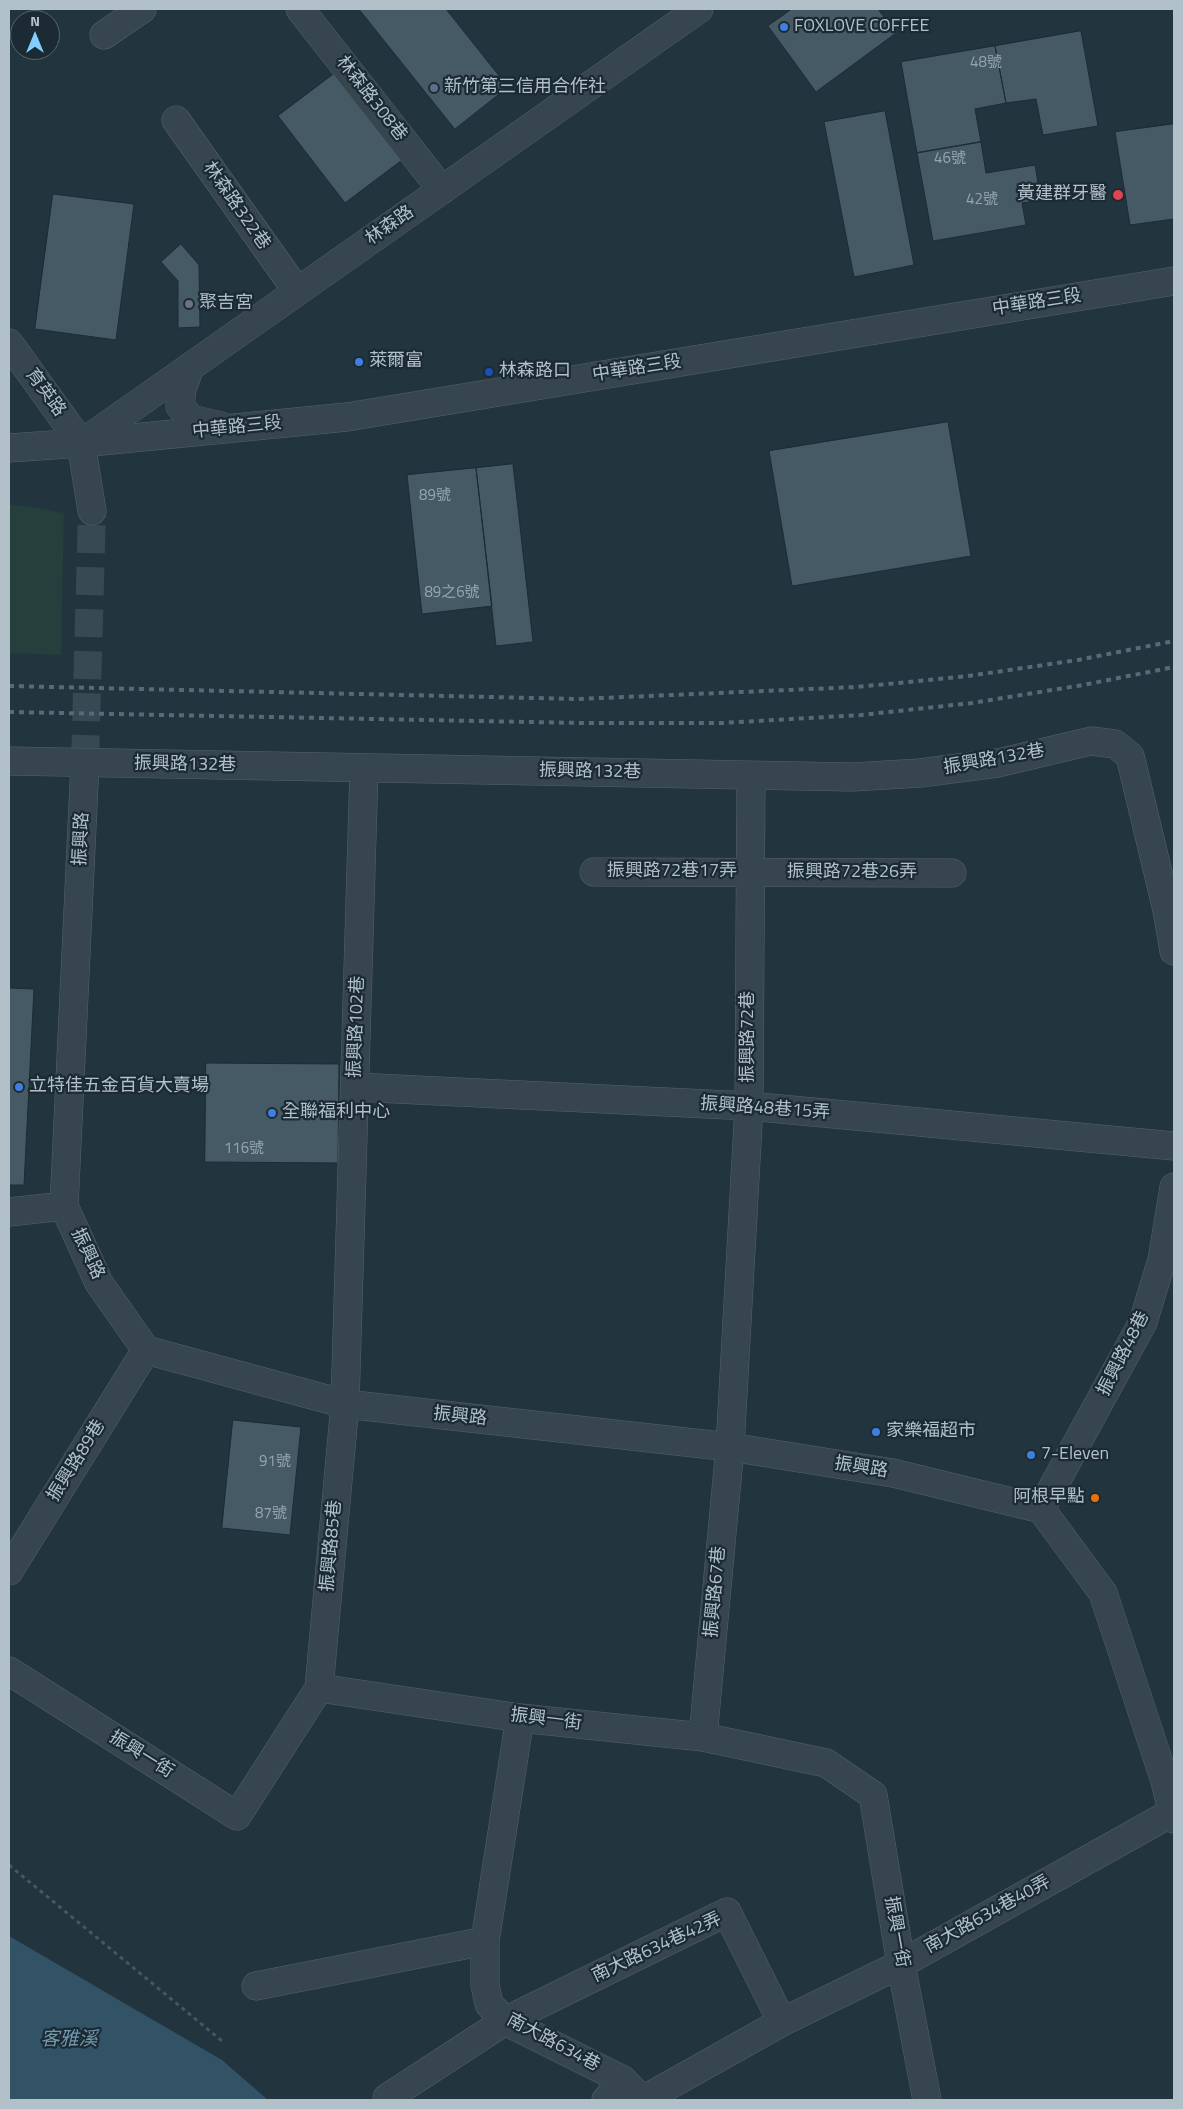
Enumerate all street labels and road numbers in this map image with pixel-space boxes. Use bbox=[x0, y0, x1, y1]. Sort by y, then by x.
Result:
street label: 林森路308巷 bbox=[331, 52, 411, 146]
street label: 林森路322巷 bbox=[198, 158, 274, 254]
street label: 林森路 bbox=[362, 202, 418, 250]
street label: 中華路三段 bbox=[991, 285, 1083, 321]
street label: 中華路三段 bbox=[591, 351, 683, 387]
street label: 育英路 bbox=[20, 365, 70, 421]
street label: 中華路三段 bbox=[191, 413, 283, 443]
street label: 振興路132巷 bbox=[942, 740, 1046, 780]
street label: 振興路132巷 bbox=[134, 753, 236, 777]
street label: 振興路132巷 bbox=[539, 760, 641, 784]
street label: 振興路 bbox=[70, 811, 94, 867]
street label: 振興路72巷17弄 bbox=[607, 861, 737, 883]
street label: 振興路72巷26弄 bbox=[787, 862, 917, 884]
street label: 振興路102巷 bbox=[344, 976, 370, 1078]
street label: 振興路72巷 bbox=[738, 991, 760, 1083]
street label: 振興路48巷15弄 bbox=[699, 1094, 831, 1124]
street label: 振興路 bbox=[66, 1225, 108, 1283]
street label: 振興路48巷 bbox=[1093, 1308, 1155, 1400]
street label: 振興路 bbox=[432, 1403, 488, 1431]
street label: 振興路89巷 bbox=[43, 1416, 111, 1506]
street label: 振興路 bbox=[833, 1453, 889, 1483]
street label: 振興路85巷 bbox=[317, 1499, 347, 1593]
street label: 振興路67巷 bbox=[701, 1545, 731, 1639]
street label: 振興一街 bbox=[509, 1705, 583, 1735]
street label: 振興一街 bbox=[105, 1727, 177, 1783]
street label: 南大路634巷40弄 bbox=[921, 1872, 1055, 1958]
street label: 振興一街 bbox=[879, 1895, 913, 1969]
street label: 南大路634巷42弄 bbox=[589, 1909, 725, 1987]
street label: 南大路634巷 bbox=[503, 2009, 603, 2077]

